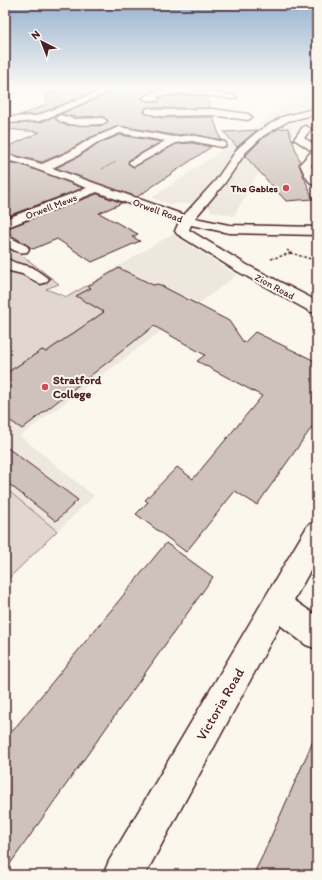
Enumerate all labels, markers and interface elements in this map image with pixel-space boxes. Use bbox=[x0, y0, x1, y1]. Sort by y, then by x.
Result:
north arrow bbox=[22, 22, 62, 62]
text: N bbox=[29, 28, 43, 42]
place label: The Gables bbox=[230, 182, 279, 195]
marker: The Gables bbox=[281, 183, 291, 193]
street label: Orwell Mews bbox=[23, 190, 79, 222]
street label: Orwell Road bbox=[131, 195, 185, 226]
street label: Zion Road bbox=[253, 271, 297, 303]
place label: Stratford College bbox=[53, 373, 102, 402]
marker: Stratford College bbox=[40, 382, 50, 392]
street label: Victoria Road bbox=[193, 665, 248, 744]

